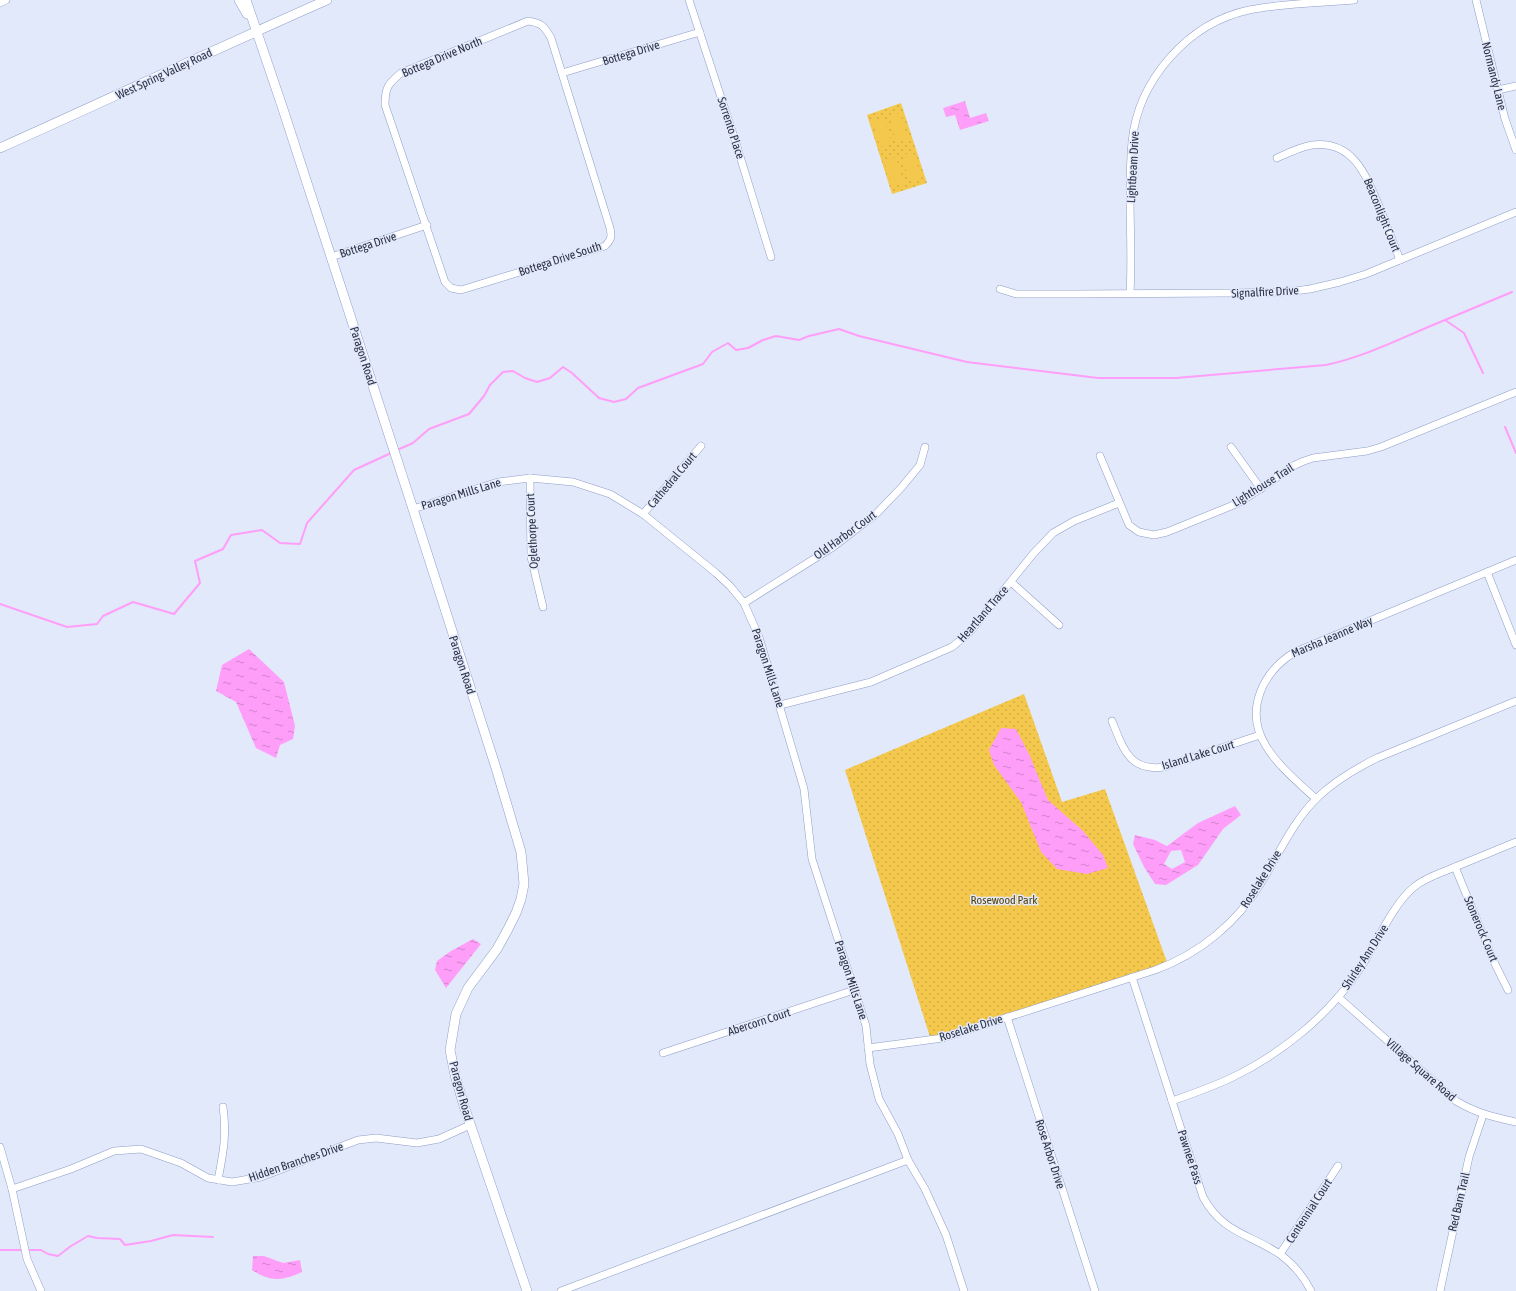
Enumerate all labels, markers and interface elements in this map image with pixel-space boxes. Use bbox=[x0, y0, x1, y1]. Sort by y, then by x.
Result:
street label: Bottega Drive North bbox=[400, 34, 484, 80]
street label: Bottega Drive bbox=[601, 38, 661, 68]
street label: Normandy Lane bbox=[1479, 40, 1509, 112]
street label: West Spring Valley Road bbox=[113, 45, 215, 103]
street label: Sorrento Place bbox=[714, 95, 748, 161]
street label: Lightbeam Drive bbox=[1124, 131, 1142, 203]
street label: Beaconlight Court bbox=[1361, 176, 1403, 254]
street label: Bottega Drive bbox=[338, 229, 398, 261]
street label: Bottega Drive South bbox=[517, 239, 603, 279]
street label: Signalfire Drive bbox=[1231, 283, 1299, 301]
street label: Paragon Road bbox=[347, 325, 379, 387]
street label: Cathedral Court bbox=[645, 449, 700, 511]
street label: Lighthouse Trail bbox=[1230, 460, 1297, 509]
street label: Paragon Mills Lane bbox=[419, 475, 503, 513]
street label: Oglethorpe Court bbox=[523, 492, 541, 569]
street label: Old Harbor Court bbox=[811, 507, 879, 562]
street label: Heartland Trace bbox=[955, 583, 1011, 645]
street label: Marsha Jeanne Way bbox=[1289, 614, 1375, 660]
street label: Paragon Mills Lane bbox=[749, 627, 787, 709]
street label: Paragon Road bbox=[446, 634, 478, 696]
street label: Island Lake Court bbox=[1160, 737, 1237, 773]
street label: Roselake Drive bbox=[1238, 848, 1284, 910]
park label: Rosewood Park bbox=[971, 893, 1038, 907]
street label: Stonerock Court bbox=[1461, 894, 1501, 964]
street label: Shirley Ann Drive bbox=[1339, 922, 1391, 992]
street label: Paragon Mills Lane bbox=[832, 939, 870, 1021]
street label: Abercorn Court bbox=[726, 1005, 793, 1039]
street label: Roselake Drive bbox=[938, 1012, 1004, 1044]
street label: Village Square Road bbox=[1383, 1036, 1459, 1104]
street label: Paragon Road bbox=[446, 1060, 476, 1122]
street label: Rose Arbor Drive bbox=[1032, 1118, 1068, 1190]
street label: Pawnee Pass bbox=[1175, 1128, 1205, 1186]
street label: Hidden Branches Drive bbox=[247, 1139, 345, 1185]
street label: Red Barn Trail bbox=[1445, 1170, 1473, 1233]
street label: Centennial Court bbox=[1283, 1176, 1335, 1246]

